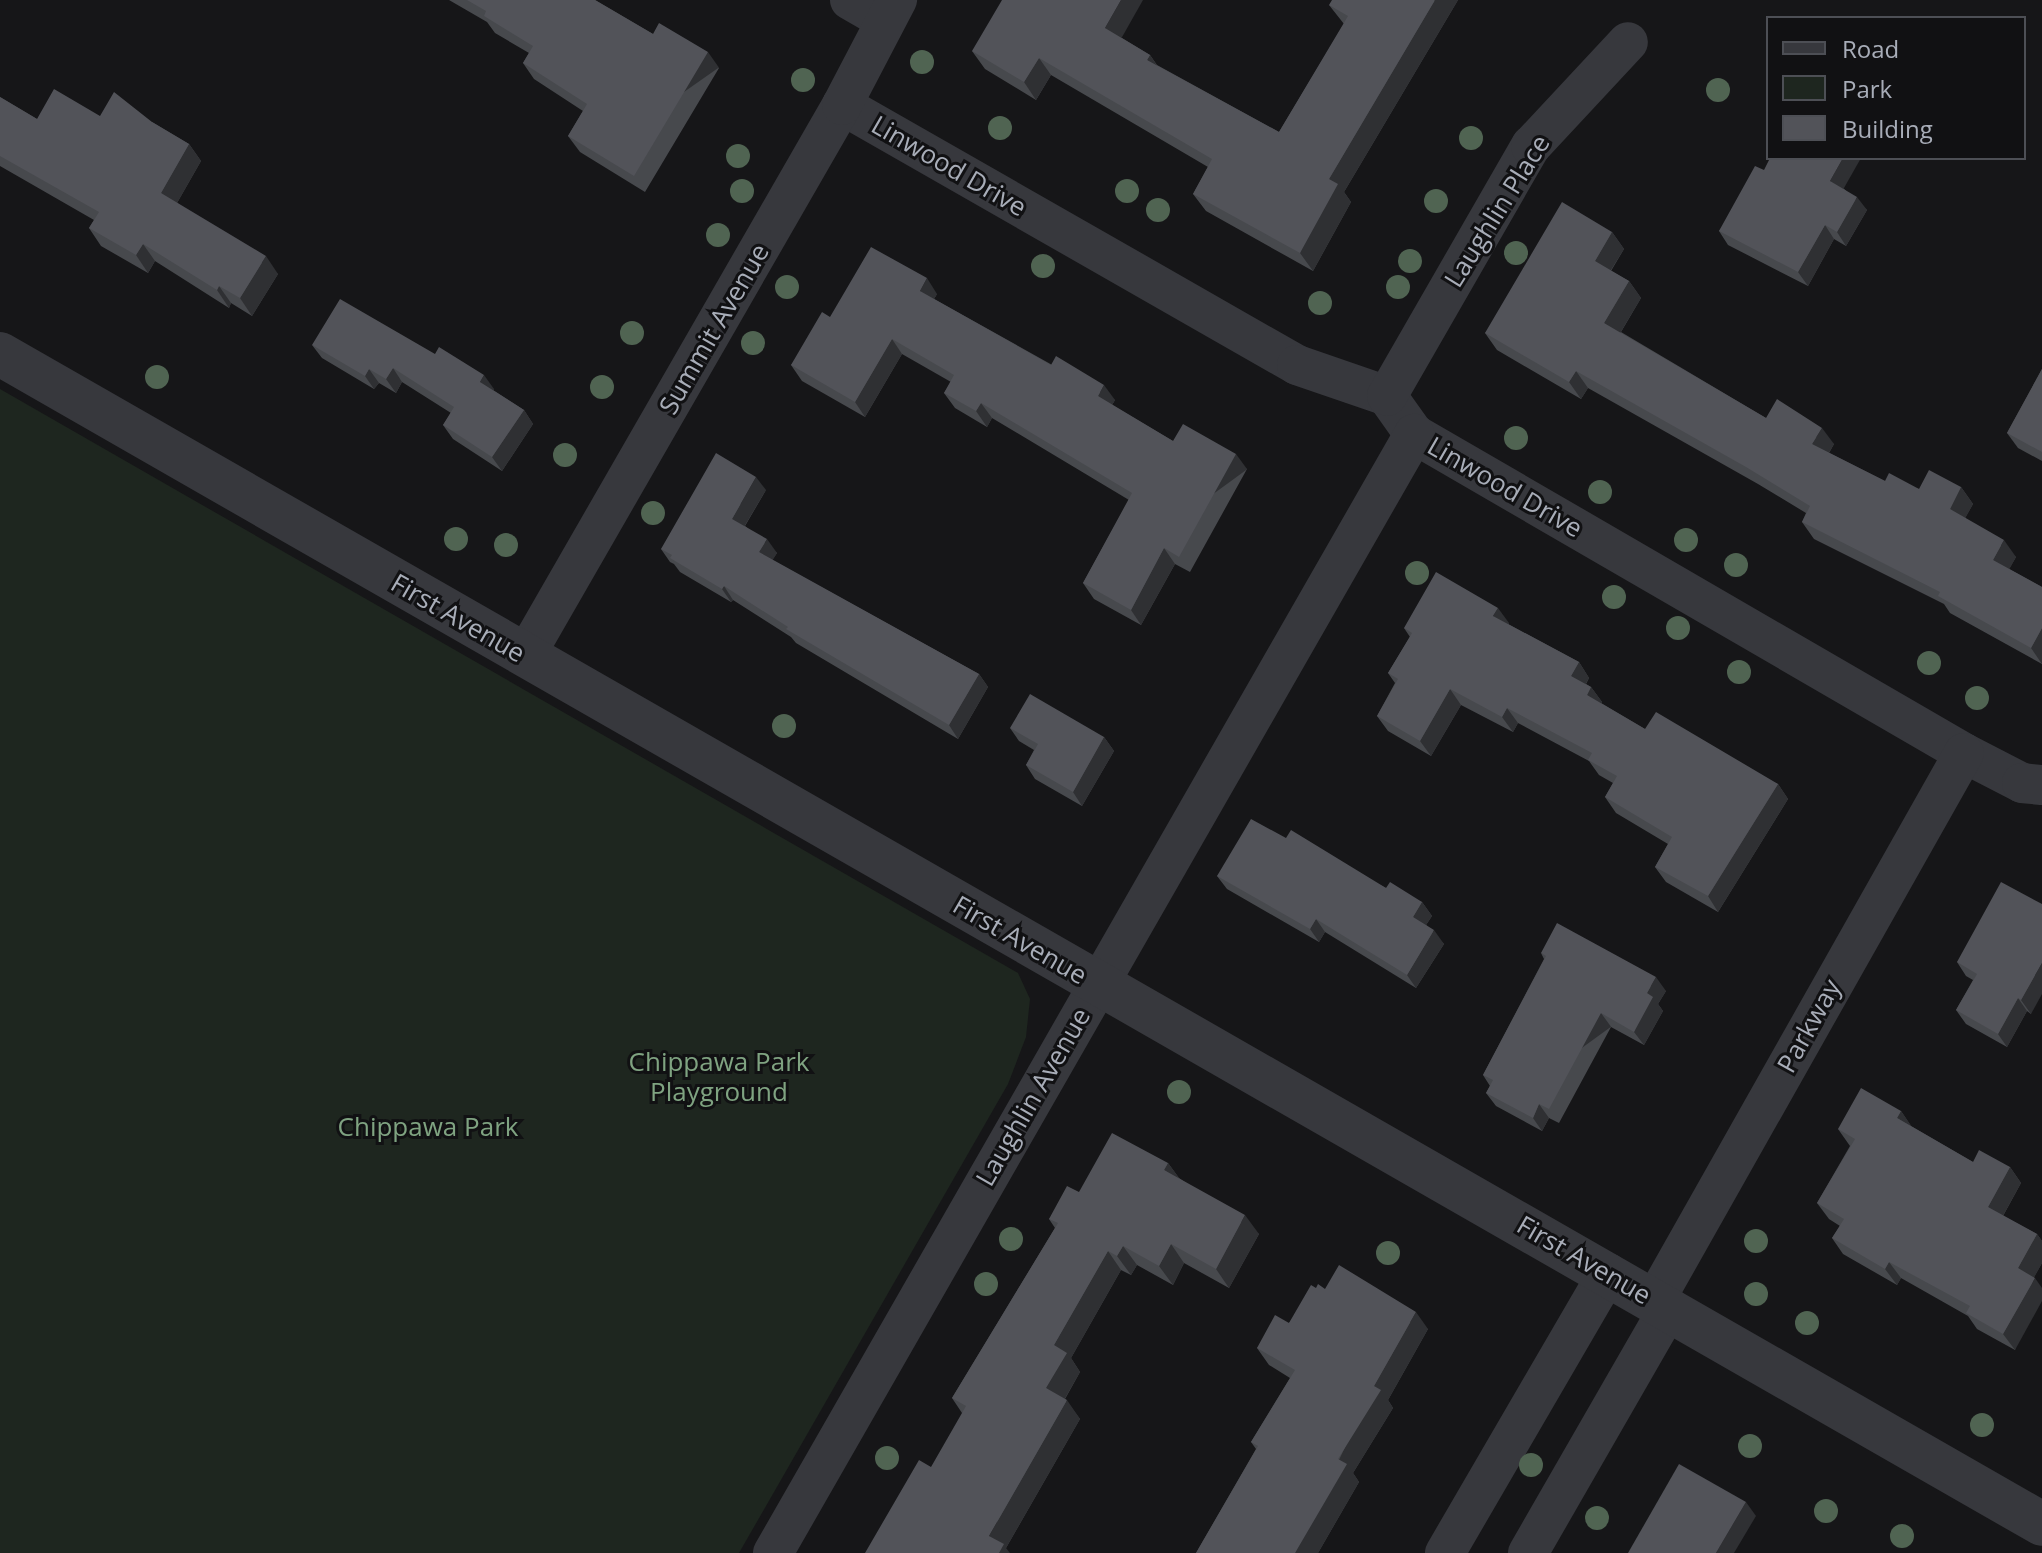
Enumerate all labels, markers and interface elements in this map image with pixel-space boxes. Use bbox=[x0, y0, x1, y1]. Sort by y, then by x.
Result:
legend bbox=[1766, 16, 2026, 160]
text: Road bbox=[1842, 32, 1899, 65]
text: Park bbox=[1842, 72, 1892, 105]
street label: Linwood Drive bbox=[866, 109, 1032, 223]
text: Building bbox=[1842, 112, 1933, 145]
street label: Laughlin Place bbox=[1438, 129, 1556, 293]
street label: Summit Avenue bbox=[653, 238, 775, 420]
street label: Linwood Drive bbox=[1422, 430, 1588, 544]
street label: First Avenue bbox=[385, 567, 531, 669]
street label: First Avenue bbox=[947, 889, 1093, 991]
street label: Parkway bbox=[1771, 974, 1847, 1078]
street label: Laughlin Avenue bbox=[969, 1002, 1097, 1192]
park label: Chippawa Park Playground bbox=[629, 1046, 809, 1108]
park label: Chippawa Park bbox=[338, 1111, 518, 1143]
street label: First Avenue bbox=[1511, 1209, 1657, 1311]

